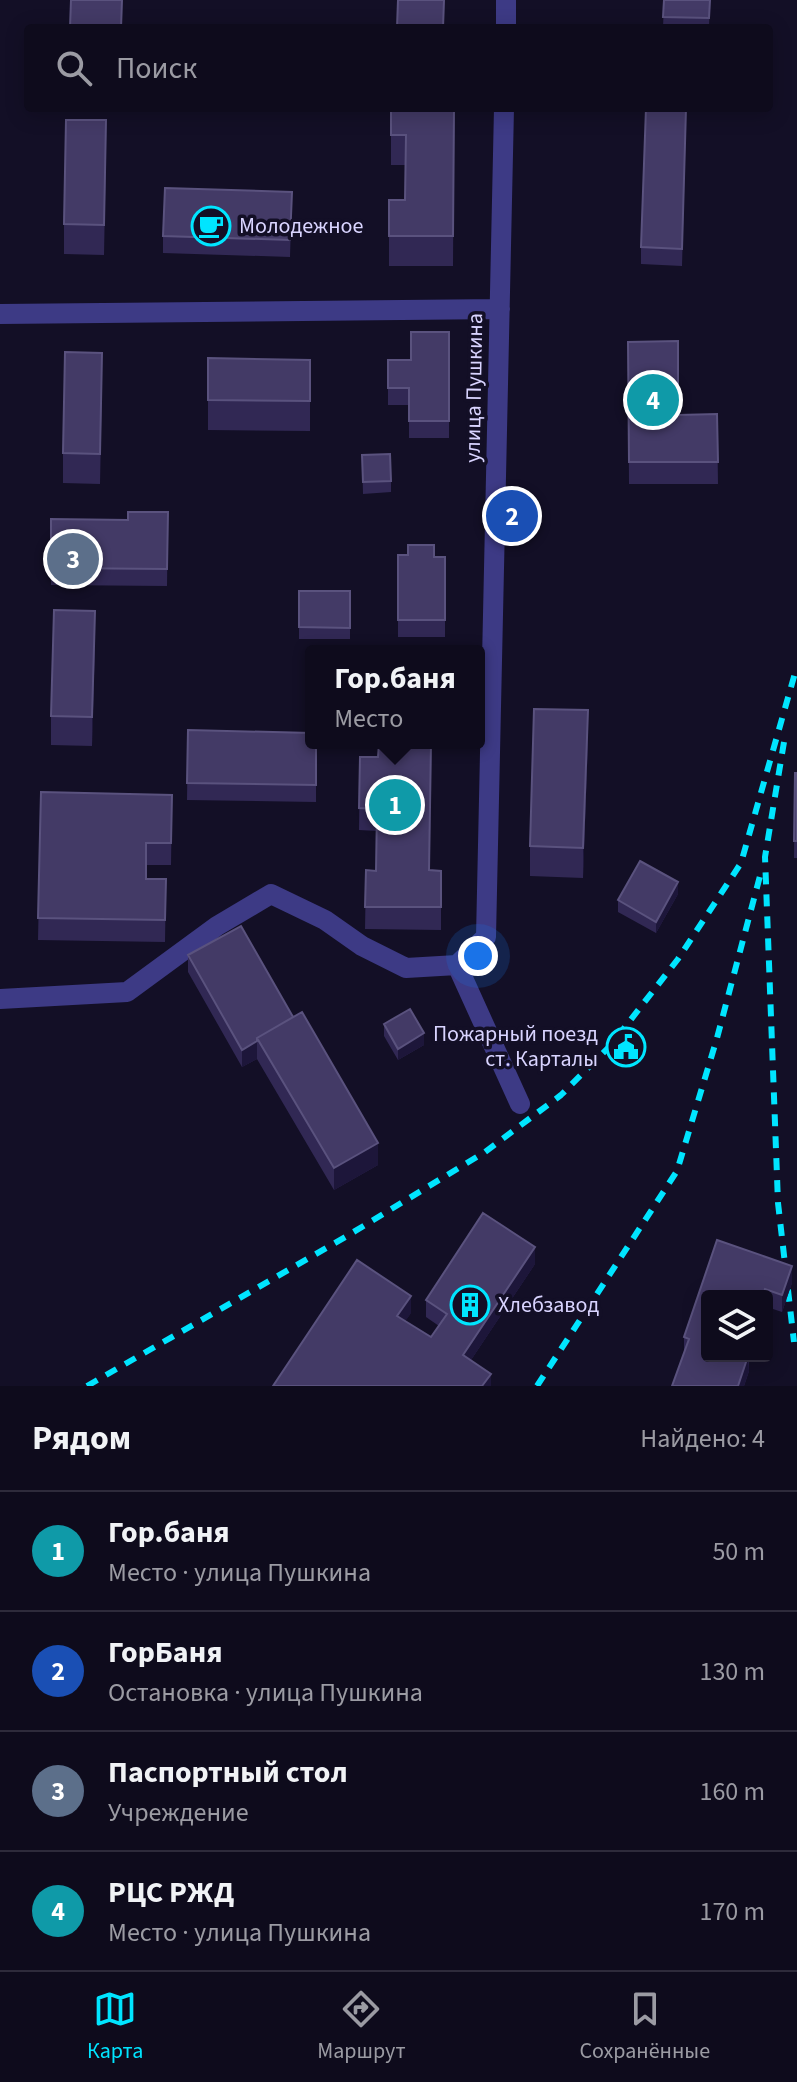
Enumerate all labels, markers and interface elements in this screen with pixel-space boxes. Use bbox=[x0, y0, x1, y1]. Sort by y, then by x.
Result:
search box bbox=[24, 24, 773, 112]
icon: search bbox=[52, 46, 96, 90]
text: Поиск bbox=[116, 47, 197, 90]
cafe icon: Молодежное bbox=[190, 205, 232, 247]
place label: Молодежное bbox=[239, 210, 364, 242]
street label: улица Пушкина bbox=[457, 313, 491, 463]
pin: 4 bbox=[627, 370, 679, 430]
pin: 2 bbox=[486, 486, 538, 546]
pin: 3 bbox=[47, 529, 99, 589]
popup bbox=[305, 645, 485, 749]
text: Гор.баня bbox=[334, 657, 456, 700]
text: Место bbox=[334, 700, 403, 737]
pin: 1 bbox=[369, 775, 421, 835]
your location bbox=[458, 936, 498, 976]
place label: Пожарный поезд ст. Карталы bbox=[433, 1018, 598, 1075]
public building icon: Пожарный поезд ст. Карталы bbox=[605, 1026, 647, 1068]
building icon: Хлебзавод bbox=[449, 1284, 491, 1326]
place label: Хлебзавод bbox=[498, 1289, 599, 1321]
map controls bbox=[701, 1290, 773, 1362]
button: layers bbox=[701, 1290, 773, 1362]
text: Рядом bbox=[32, 1414, 131, 1463]
text: Найдено: 4 bbox=[640, 1420, 765, 1457]
text: Гор.баня bbox=[108, 1511, 230, 1554]
text: 1 bbox=[51, 1533, 65, 1570]
text: 50 m bbox=[712, 1533, 765, 1570]
text: Место · улица Пушкина bbox=[108, 1554, 371, 1591]
text: ГорБаня bbox=[108, 1631, 222, 1674]
text: 2 bbox=[51, 1653, 65, 1690]
text: 130 m bbox=[699, 1653, 765, 1690]
text: Остановка · улица Пушкина bbox=[108, 1674, 423, 1711]
text: Паспортный стол bbox=[108, 1751, 348, 1794]
text: 3 bbox=[51, 1773, 65, 1810]
text: 160 m bbox=[699, 1773, 765, 1810]
text: Учреждение bbox=[108, 1794, 249, 1831]
text: РЦС РЖД bbox=[108, 1871, 234, 1914]
text: 4 bbox=[51, 1893, 65, 1930]
text: 170 m bbox=[699, 1893, 765, 1930]
text: Место · улица Пушкина bbox=[108, 1914, 371, 1951]
tab: Карта bbox=[87, 1987, 143, 2067]
tab: Маршрут bbox=[317, 1987, 406, 2067]
tab: Сохранённые bbox=[579, 1987, 710, 2067]

